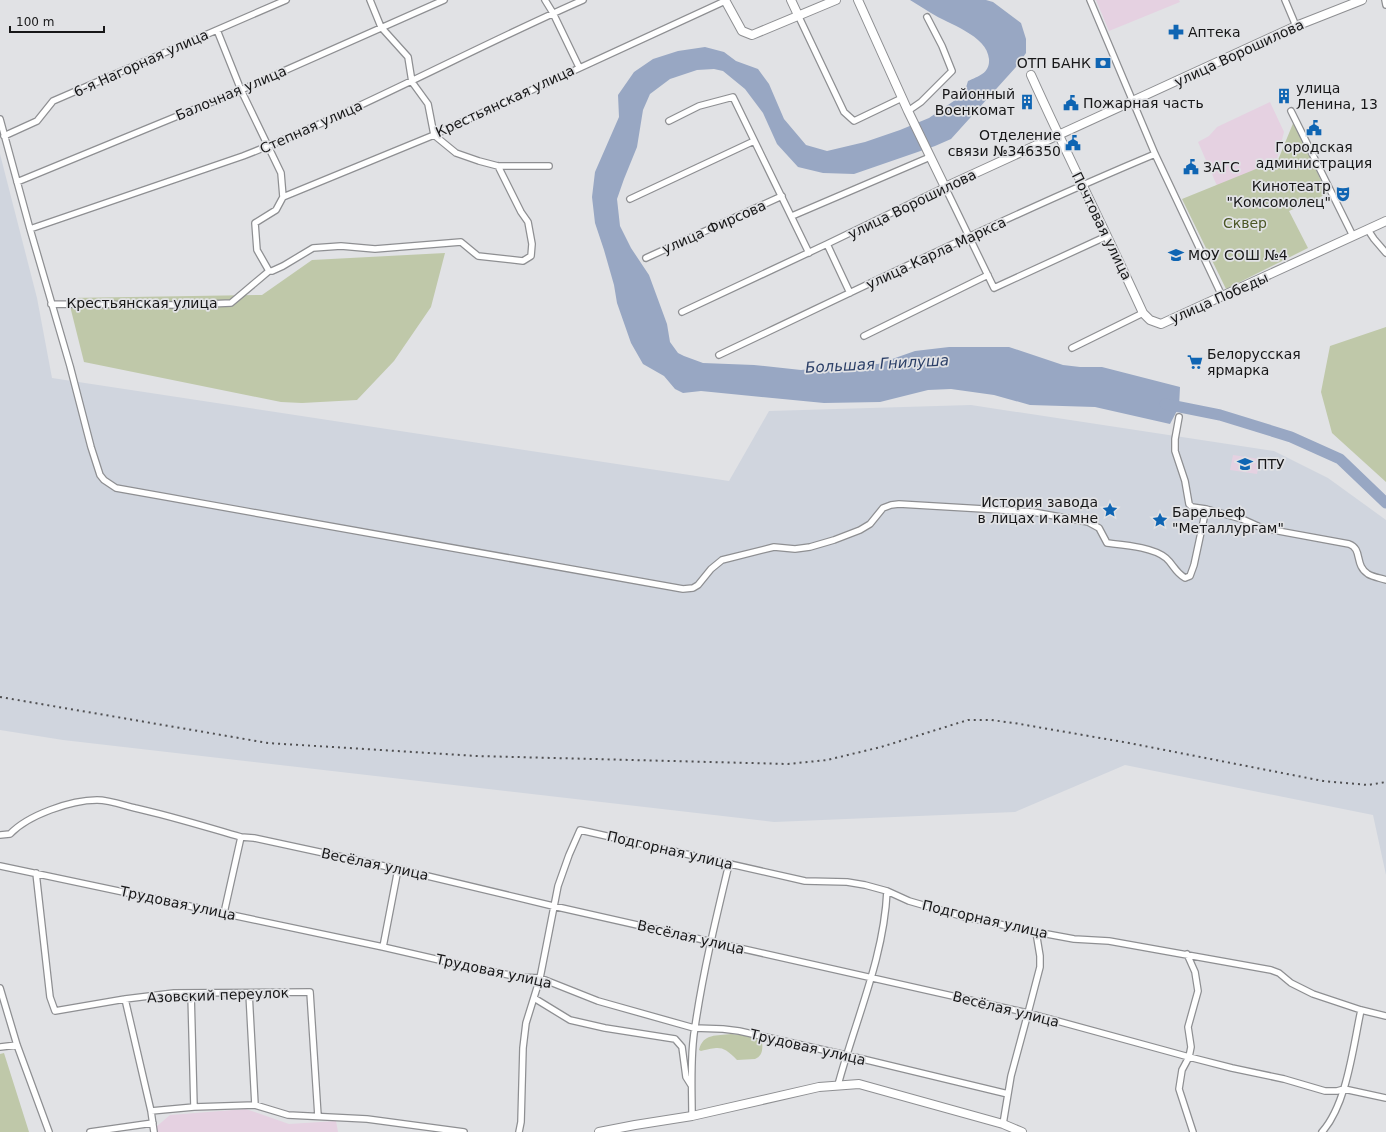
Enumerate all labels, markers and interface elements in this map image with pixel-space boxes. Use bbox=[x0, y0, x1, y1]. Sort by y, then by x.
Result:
scale bar bbox=[10, 8, 104, 34]
text: 100 m bbox=[16, 15, 54, 29]
street label: улица Ворошилова bbox=[1172, 16, 1306, 90]
pharmacy icon: Аптека bbox=[1167, 23, 1185, 41]
place label: Аптека bbox=[1188, 24, 1241, 40]
street label: 6-я Нагорная улица bbox=[71, 26, 211, 100]
bank icon: ОТП БАНК bbox=[1094, 54, 1112, 72]
place label: ОТП БАНК bbox=[1017, 55, 1091, 71]
street label: Балочная улица bbox=[173, 62, 289, 124]
street label: Крестьянская улица bbox=[433, 62, 577, 140]
place label: улица Ленина, 13 bbox=[1296, 80, 1378, 112]
place label: Районный Военкомат bbox=[935, 86, 1015, 118]
building icon: улица Ленина, 13 bbox=[1275, 87, 1293, 105]
building icon: Районный Военкомат bbox=[1018, 93, 1036, 111]
public building icon: Пожарная часть bbox=[1062, 94, 1080, 112]
place label: Пожарная часть bbox=[1083, 95, 1204, 111]
street label: Степная улица bbox=[257, 97, 365, 157]
public building icon: Городская администрация bbox=[1305, 119, 1323, 137]
place label: Отделение связи №346350 bbox=[948, 127, 1061, 159]
public building icon: Отделение связи №346350 bbox=[1064, 134, 1082, 152]
place label: Городская администрация bbox=[1256, 139, 1372, 171]
public building icon: ЗАГС bbox=[1182, 158, 1200, 176]
place label: ЗАГС bbox=[1203, 159, 1240, 175]
street label: улица Ворошилова bbox=[845, 166, 979, 242]
street label: Почтовая улица bbox=[1069, 169, 1135, 283]
place label: Кинотеатр "Комсомолец" bbox=[1227, 178, 1331, 210]
theatre icon: Кинотеатр "Комсомолец" bbox=[1334, 185, 1352, 203]
street label: улица Фирсова bbox=[660, 197, 768, 257]
street label: улица Карла Маркса bbox=[863, 214, 1009, 292]
park label: Сквер bbox=[1223, 215, 1267, 231]
school or university icon: МОУ СОШ №4 bbox=[1167, 246, 1185, 264]
place label: МОУ СОШ №4 bbox=[1188, 247, 1288, 263]
street label: улица Победы bbox=[1167, 269, 1271, 327]
street label: Крестьянская улица bbox=[66, 295, 218, 311]
place label: Белорусская ярмарка bbox=[1207, 346, 1301, 378]
water label: Большая Гнилуша bbox=[805, 351, 949, 377]
supermarket icon: Белорусская ярмарка bbox=[1186, 353, 1204, 371]
school or university icon: ПТУ bbox=[1236, 455, 1254, 473]
place label: ПТУ bbox=[1257, 456, 1285, 472]
place label: История завода в лицах и камне bbox=[977, 494, 1098, 526]
place icon: История завода в лицах и камне bbox=[1101, 501, 1119, 519]
place label: Барельеф "Металлургам" bbox=[1172, 504, 1284, 536]
place icon: Барельеф "Металлургам" bbox=[1151, 511, 1169, 529]
street label: Подгорная улица bbox=[606, 828, 734, 872]
street label: Весёлая улица bbox=[320, 845, 430, 883]
street label: Трудовая улица bbox=[118, 883, 237, 923]
street label: Подгорная улица bbox=[921, 897, 1049, 941]
street label: Весёлая улица bbox=[636, 917, 746, 957]
street label: Трудовая улица bbox=[434, 951, 553, 991]
street label: Азовский переулок bbox=[147, 985, 289, 1005]
street label: Весёлая улица bbox=[951, 988, 1061, 1030]
street label: Трудовая улица bbox=[748, 1026, 867, 1068]

